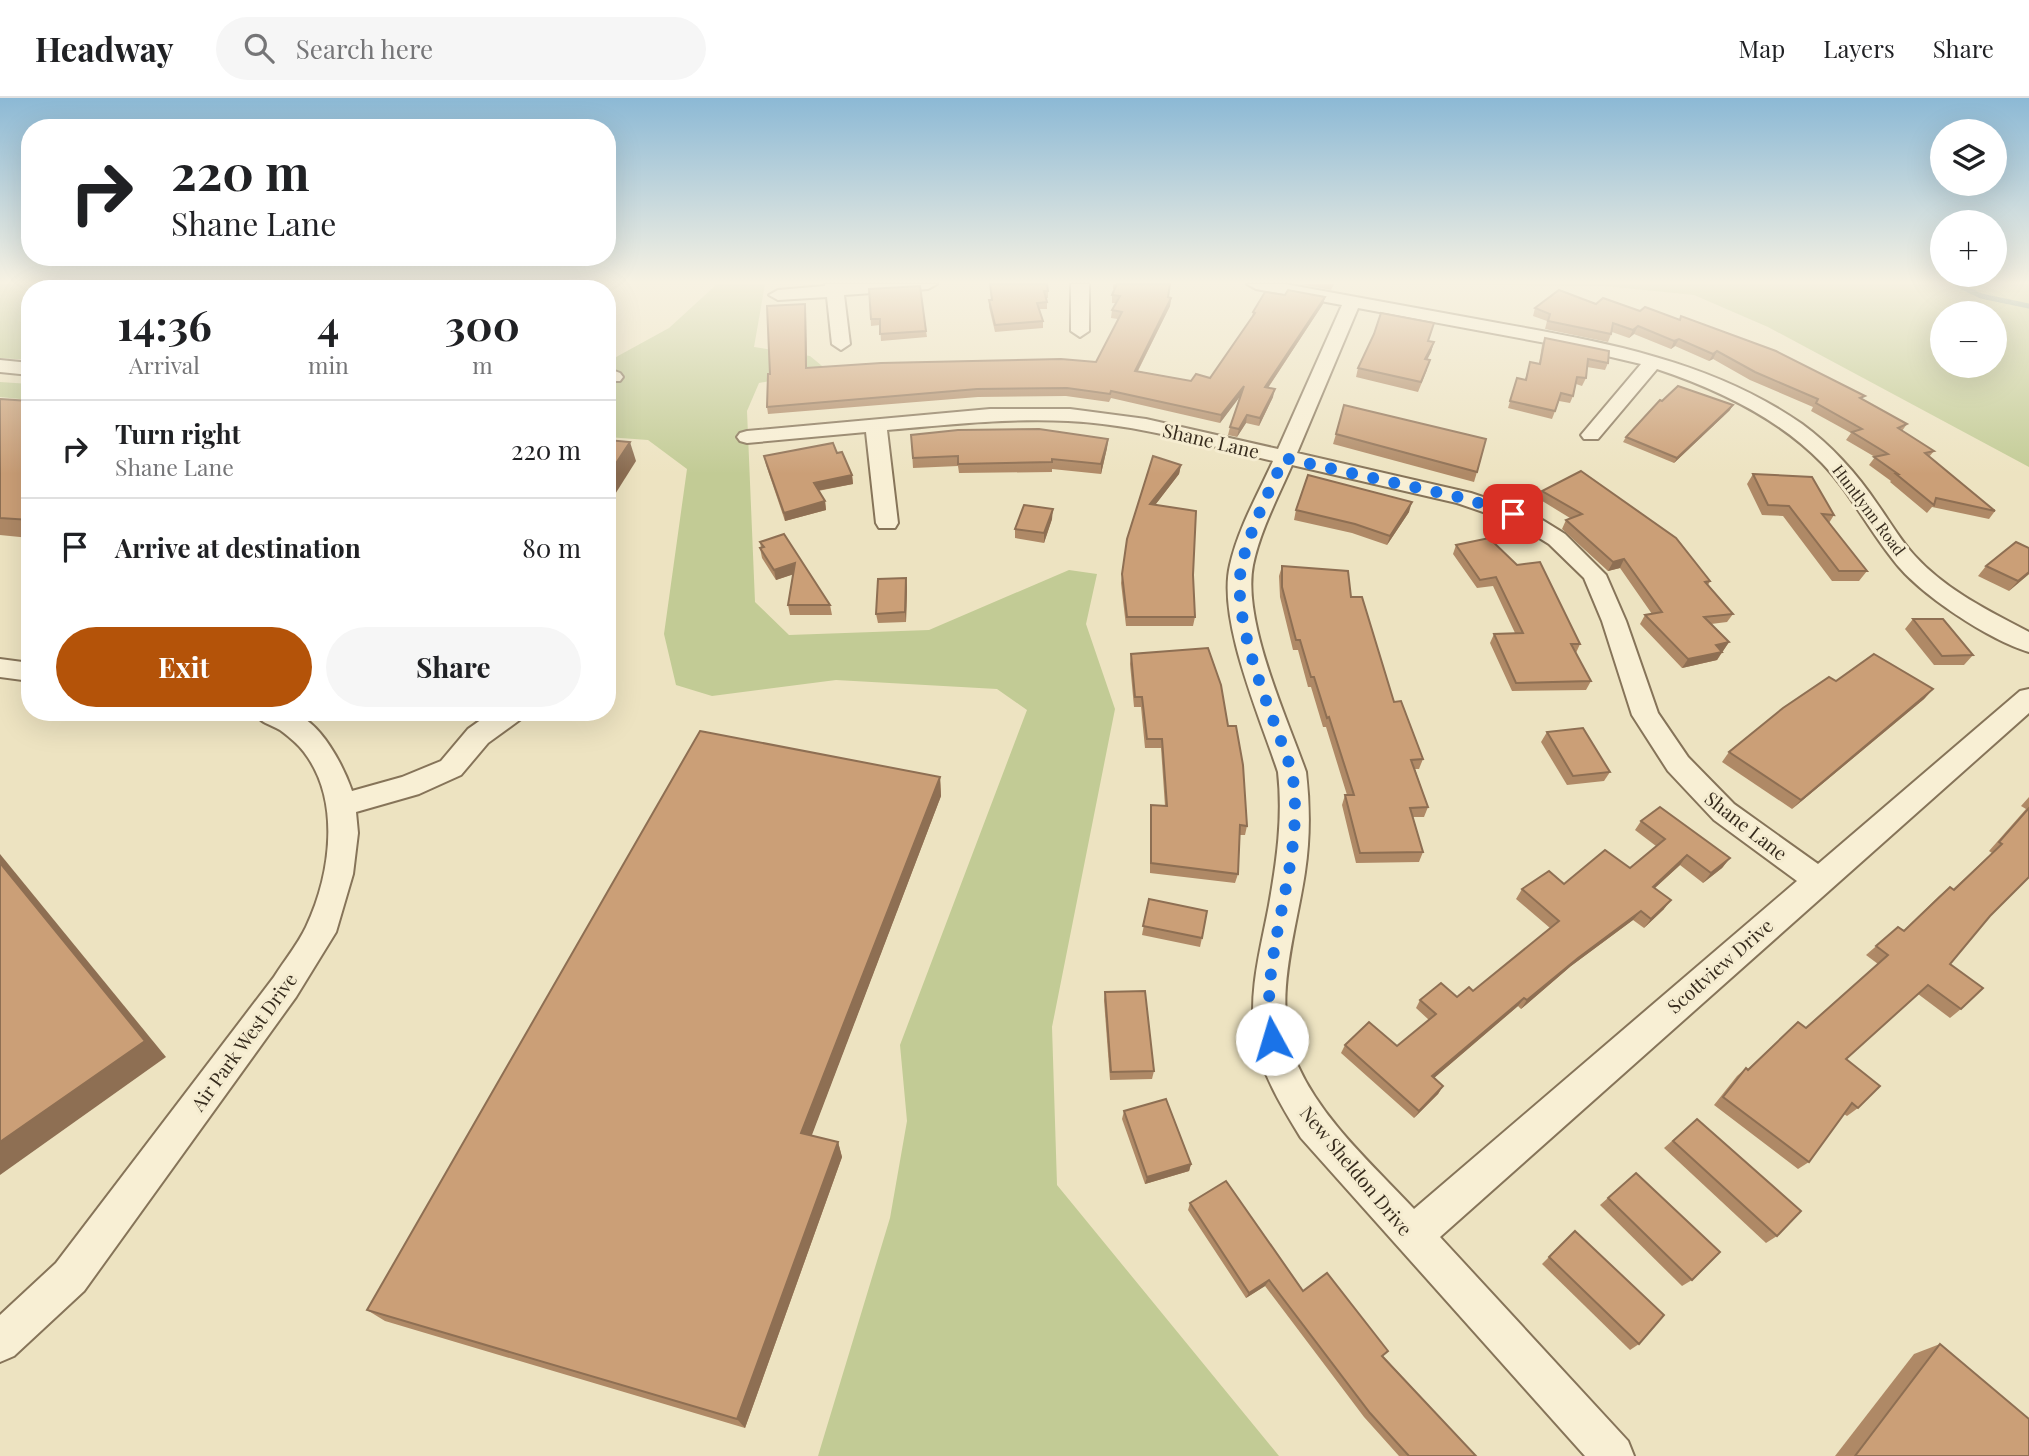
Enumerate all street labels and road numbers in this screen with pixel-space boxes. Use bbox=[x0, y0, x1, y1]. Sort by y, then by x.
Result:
street label: Shane Lane bbox=[1160, 416, 1262, 464]
street label: Huntlynn Road bbox=[1828, 460, 1910, 559]
street label: Shane Lane bbox=[1700, 785, 1793, 866]
street label: Scottview Drive bbox=[1661, 912, 1778, 1018]
street label: Air Park West Drive bbox=[184, 967, 302, 1117]
street label: New Sheldon Drive bbox=[1295, 1100, 1419, 1241]

